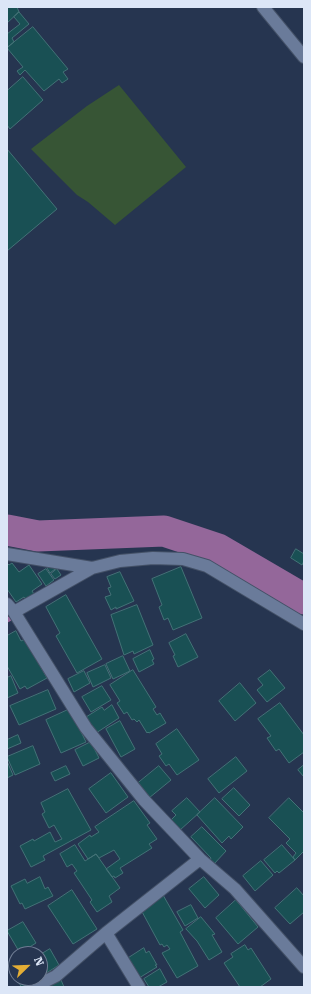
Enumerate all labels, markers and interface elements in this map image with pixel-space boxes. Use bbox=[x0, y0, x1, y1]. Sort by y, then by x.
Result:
north arrow bbox=[8, 946, 48, 986]
text: N bbox=[31, 955, 46, 968]

